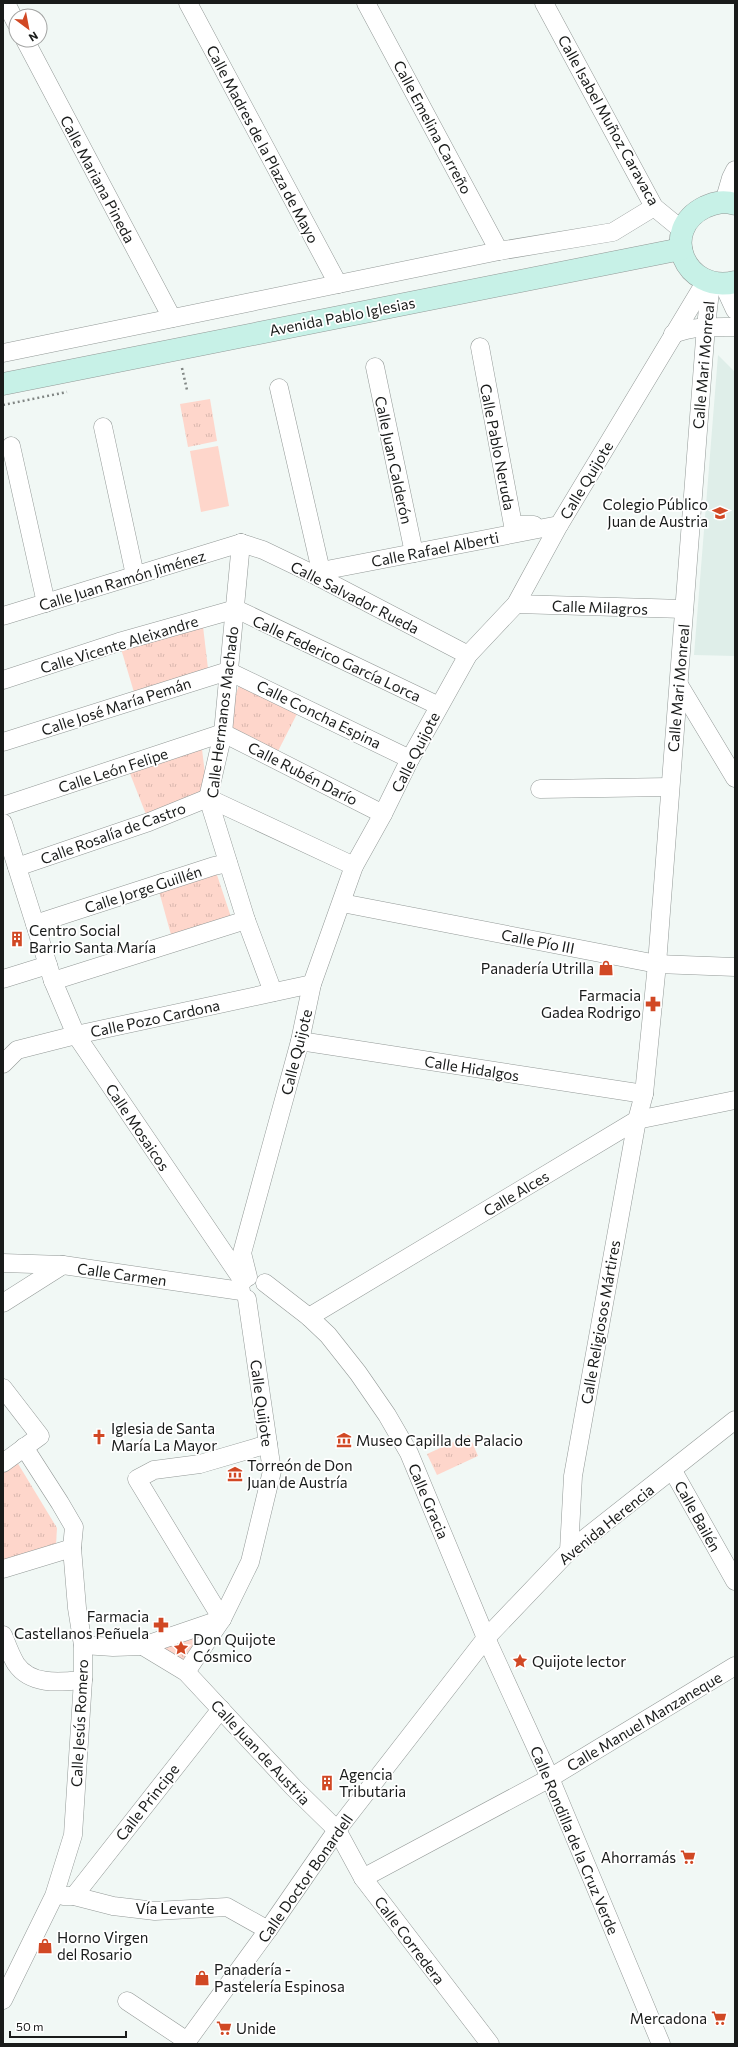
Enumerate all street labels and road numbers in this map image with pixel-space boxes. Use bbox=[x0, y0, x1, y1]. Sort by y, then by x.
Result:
street label: Calle Isabel Muñoz Caravaca bbox=[555, 32, 663, 208]
street label: Calle Madres de la Plaza de Mayo bbox=[203, 42, 323, 246]
street label: Calle Emelina Carreño bbox=[390, 57, 476, 197]
street label: Calle Mariana Pineda bbox=[57, 112, 139, 246]
street label: Avenida Pablo Iglesias bbox=[268, 293, 417, 339]
street label: Calle Mari Monreal bbox=[688, 300, 718, 430]
street label: Calle Pablo Neruda bbox=[477, 382, 519, 512]
street label: Calle Juan Calderón bbox=[372, 394, 416, 526]
street label: Calle Quijote bbox=[556, 438, 616, 522]
street label: Calle Rafael Alberti bbox=[370, 528, 500, 570]
street label: Calle Juan Ramón Jiménez bbox=[37, 546, 207, 614]
street label: Calle Salvador Rueda bbox=[288, 557, 422, 637]
street label: Calle Milagros bbox=[552, 596, 648, 618]
street label: Calle Vicente Aleixandre bbox=[38, 611, 200, 677]
street label: Calle Federico García Lorca bbox=[250, 611, 424, 705]
street label: Calle Mari Monreal bbox=[663, 623, 693, 753]
street label: Calle Hermanos Machado bbox=[203, 625, 241, 799]
street label: Calle José María Pemán bbox=[39, 673, 193, 739]
street label: Calle Concha Espina bbox=[254, 676, 384, 752]
street label: Calle Quijote bbox=[387, 709, 443, 795]
street label: Calle Rubén Darío bbox=[245, 738, 361, 808]
street label: Calle León Felipe bbox=[56, 744, 170, 796]
street label: Calle Rosalía de Castro bbox=[38, 798, 188, 868]
street label: Calle Jorge Guillén bbox=[82, 862, 204, 916]
street label: Calle Pío III bbox=[500, 925, 576, 957]
street label: Calle Pozo Cardona bbox=[89, 995, 221, 1041]
street label: Calle Quijote bbox=[277, 1007, 315, 1097]
street label: Calle Hidalgos bbox=[423, 1052, 521, 1084]
street label: Calle Mosaicos bbox=[102, 1080, 174, 1174]
street label: Calle Alces bbox=[480, 1166, 552, 1219]
street label: Calle Religiosos Mártires bbox=[577, 1238, 623, 1405]
street label: Calle Carmen bbox=[76, 1259, 168, 1289]
street label: Calle Quijote bbox=[247, 1358, 277, 1448]
street label: Calle Gracia bbox=[405, 1461, 453, 1541]
street label: Calle Bailén bbox=[671, 1477, 725, 1555]
street label: Avenida Herencia bbox=[555, 1480, 657, 1568]
street label: Calle Jesús Romero bbox=[67, 1659, 91, 1787]
street label: Calle Manuel Manzaneque bbox=[563, 1667, 725, 1774]
street label: Calle Juan de Austria bbox=[208, 1696, 314, 1808]
street label: Calle Rondilla de la Cruz Verde bbox=[527, 1743, 623, 1937]
street label: Calle Principe bbox=[111, 1760, 183, 1844]
street label: Calle Doctor Bonardell bbox=[254, 1810, 356, 1946]
street label: Calle Corredera bbox=[371, 1892, 449, 1988]
street label: Vía Levante bbox=[136, 1899, 215, 1917]

